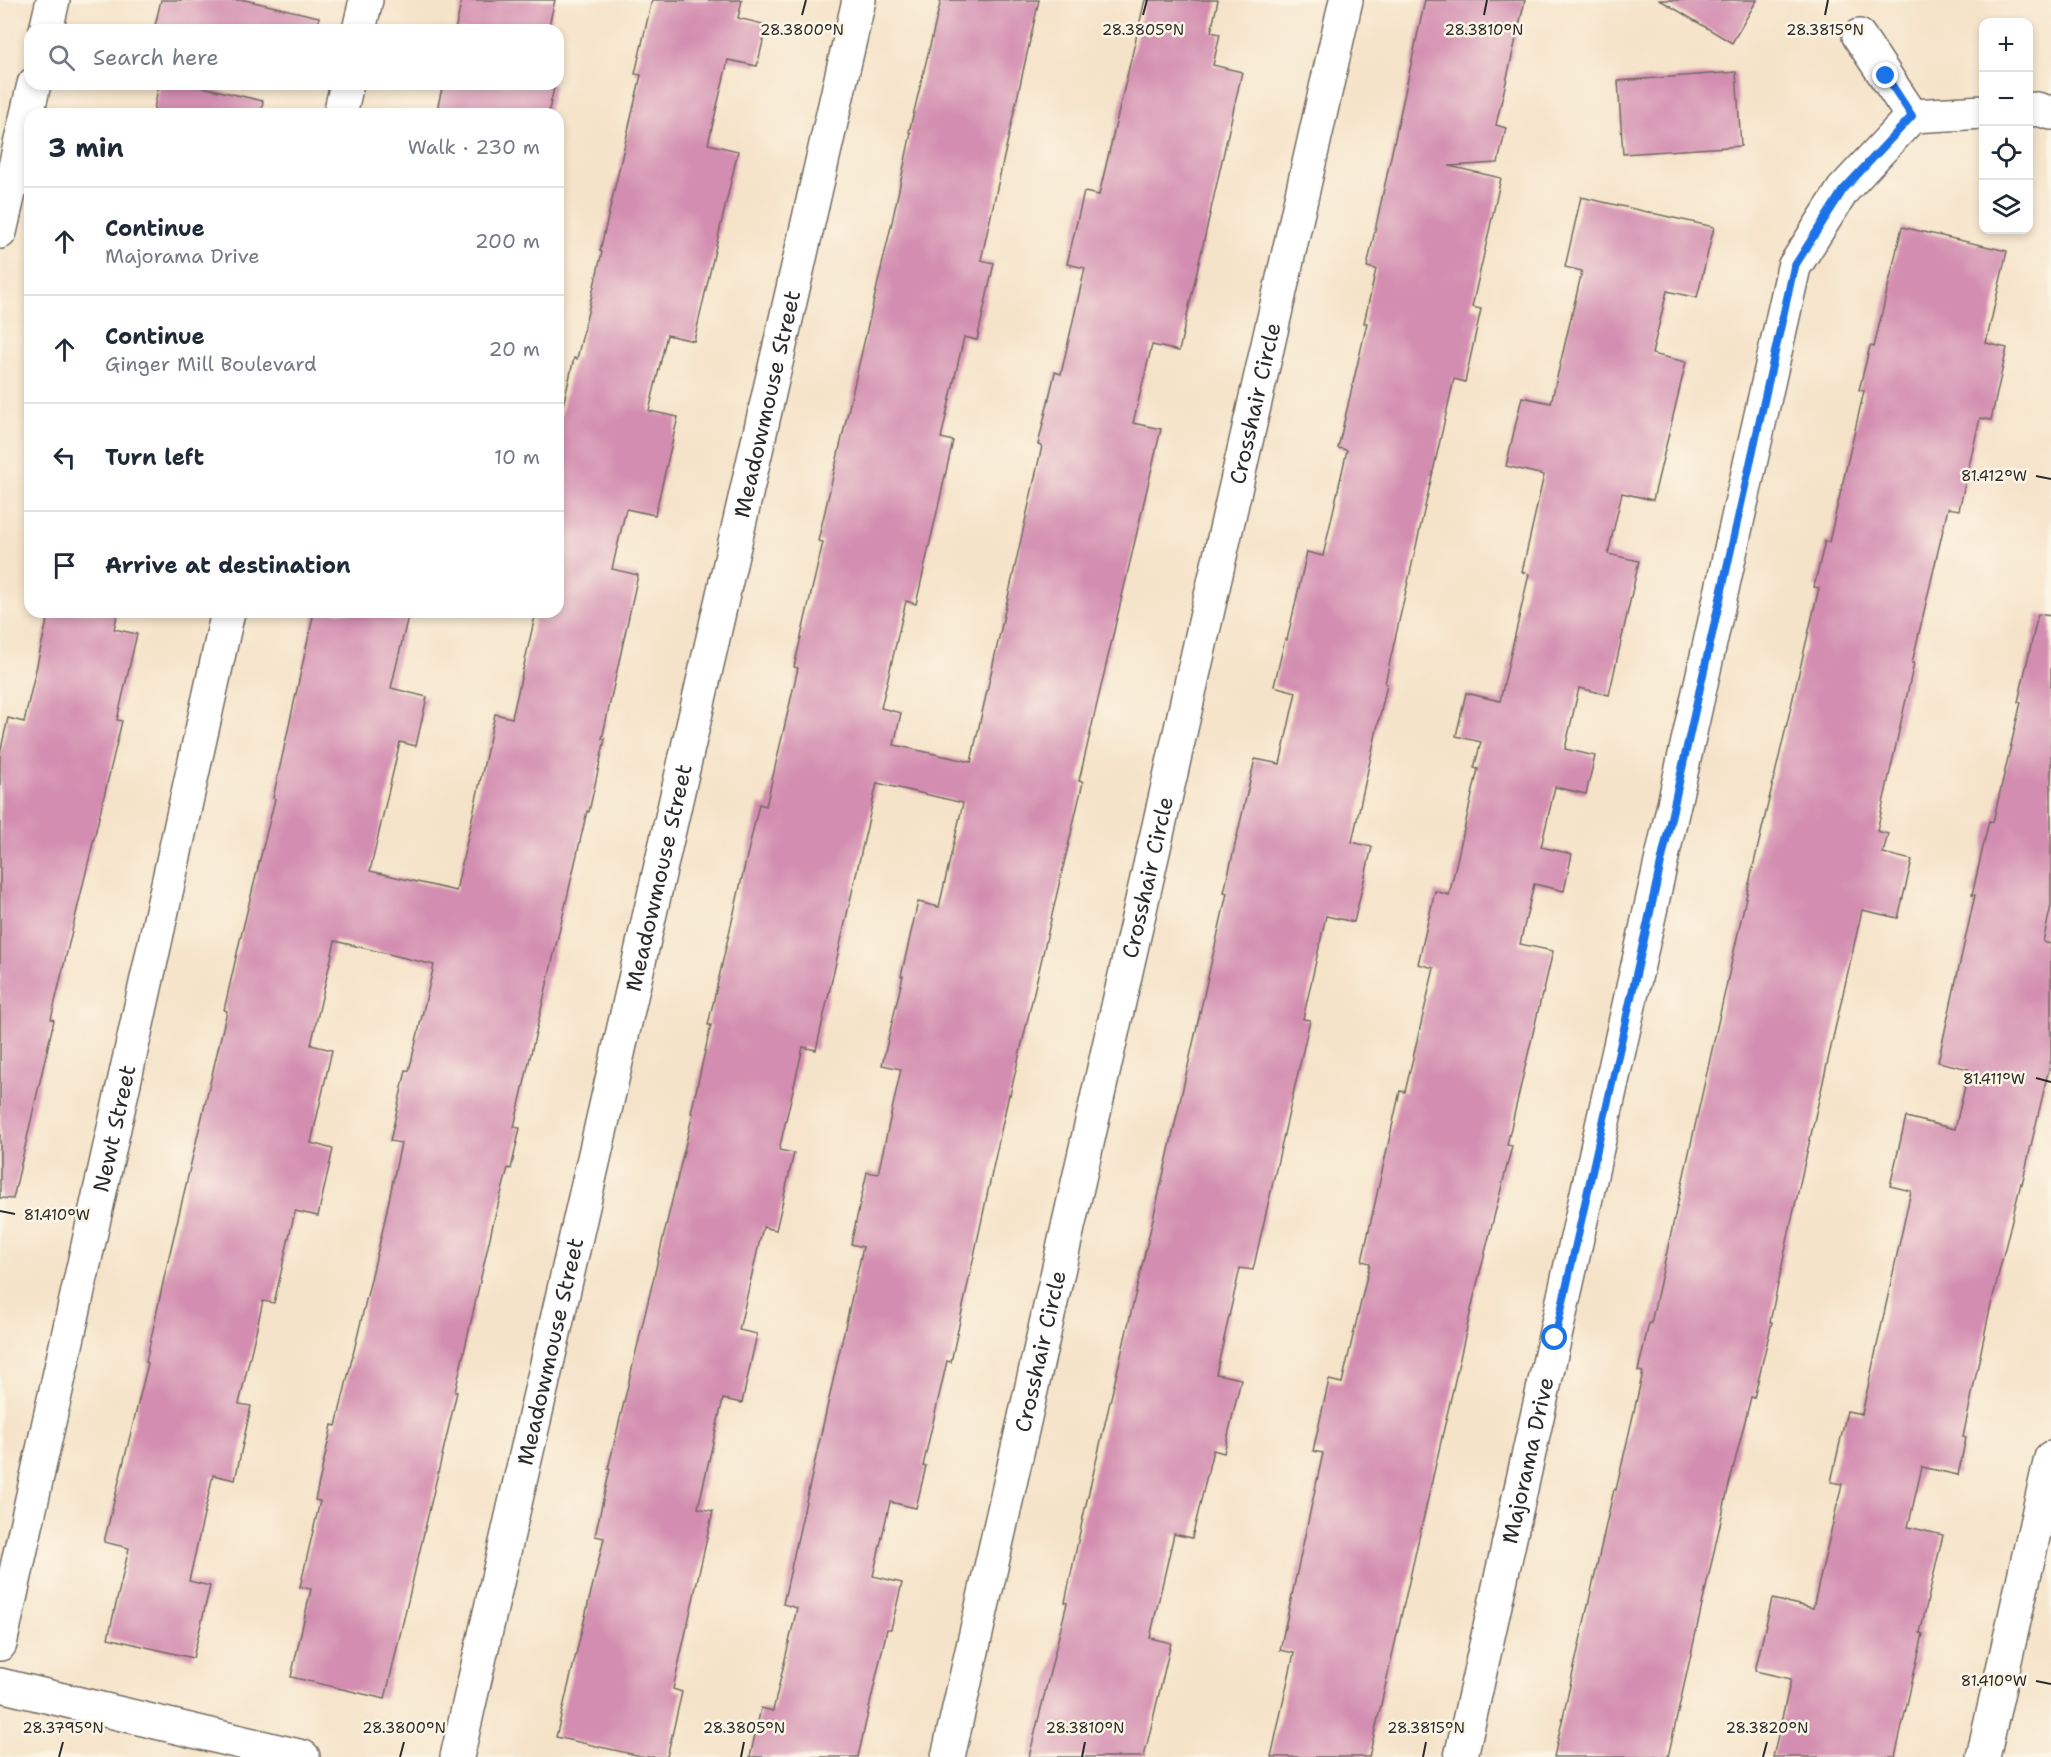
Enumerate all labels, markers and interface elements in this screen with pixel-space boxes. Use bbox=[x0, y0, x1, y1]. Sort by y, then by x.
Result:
map controls bbox=[1979, 18, 2033, 234]
button: + bbox=[1979, 18, 2033, 72]
text: 28.3800°N bbox=[760, 20, 844, 40]
text: 28.3805°N bbox=[1102, 20, 1184, 40]
text: 28.3810°N bbox=[1444, 20, 1524, 40]
text: 28.3815°N bbox=[1786, 20, 1864, 40]
search box bbox=[24, 24, 564, 90]
icon: search bbox=[45, 41, 78, 74]
text: Search here bbox=[93, 43, 219, 72]
route end bbox=[1872, 62, 1898, 88]
button: − bbox=[1979, 72, 2033, 126]
button: locate bbox=[1979, 126, 2033, 180]
text: 3 min bbox=[48, 130, 124, 165]
text: Walk · 230 m bbox=[408, 134, 540, 160]
button: layers bbox=[1979, 180, 2033, 234]
text: Continue bbox=[105, 214, 205, 243]
icon: ahead bbox=[48, 225, 81, 258]
text: 200 m bbox=[475, 228, 540, 254]
text: Majorama Drive bbox=[105, 243, 260, 269]
street label: Meadowmouse Street bbox=[727, 287, 807, 521]
street label: Crosshair Circle bbox=[1222, 320, 1287, 487]
text: Continue bbox=[105, 322, 205, 351]
icon: ahead bbox=[48, 333, 81, 366]
text: 20 m bbox=[489, 336, 540, 362]
text: Ginger Mill Boulevard bbox=[105, 351, 317, 377]
icon: left bbox=[48, 441, 81, 474]
text: Turn left bbox=[105, 443, 204, 472]
text: 10 m bbox=[494, 444, 540, 470]
text: 81.412°W bbox=[1961, 466, 2027, 486]
icon: arrive bbox=[48, 549, 81, 582]
text: Arrive at destination bbox=[105, 551, 351, 580]
street label: Meadowmouse Street bbox=[618, 761, 698, 994]
street label: Crosshair Circle bbox=[1115, 794, 1180, 961]
street label: Newt Street bbox=[86, 1062, 142, 1195]
text: 81.411°W bbox=[1963, 1069, 2025, 1089]
text: 81.410°W bbox=[24, 1205, 90, 1225]
street label: Meadowmouse Street bbox=[510, 1235, 590, 1468]
street label: Crosshair Circle bbox=[1008, 1268, 1072, 1435]
route start bbox=[1541, 1324, 1567, 1350]
street label: Majorama Drive bbox=[1495, 1374, 1560, 1547]
text: 81.410°W bbox=[1961, 1671, 2027, 1691]
text: 28.3795°N bbox=[22, 1718, 104, 1738]
text: 28.3800°N bbox=[362, 1718, 446, 1738]
text: 28.3805°N bbox=[703, 1718, 785, 1738]
text: 28.3810°N bbox=[1045, 1718, 1125, 1738]
text: 28.3815°N bbox=[1387, 1718, 1465, 1738]
text: 28.3820°N bbox=[1726, 1718, 1808, 1738]

